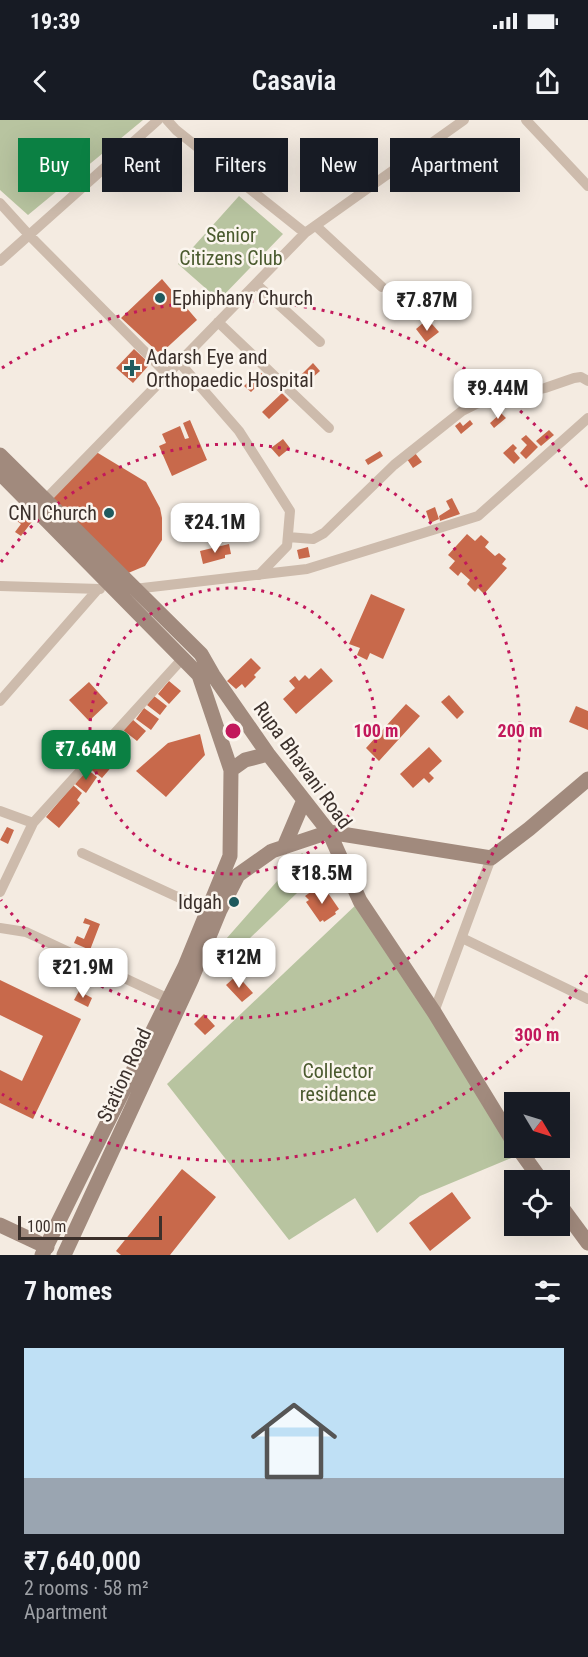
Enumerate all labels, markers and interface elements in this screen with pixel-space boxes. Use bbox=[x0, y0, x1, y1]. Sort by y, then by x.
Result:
text: 19:39 bbox=[30, 9, 81, 34]
icon: back bbox=[24, 65, 57, 98]
text: Casavia bbox=[252, 65, 336, 97]
icon: share bbox=[531, 65, 564, 98]
chip: Buy bbox=[18, 138, 90, 192]
chip: Rent bbox=[102, 138, 182, 192]
chip: Filters bbox=[194, 138, 288, 192]
chip: New bbox=[300, 138, 378, 192]
chip: Apartment bbox=[390, 138, 520, 192]
park label: Senior Citizens Club bbox=[179, 223, 283, 270]
pin: ₹7.87M bbox=[378, 281, 476, 332]
place label: Ephiphany Church bbox=[172, 286, 313, 310]
text: ₹7.87M bbox=[397, 288, 457, 312]
marker: Ephiphany Church bbox=[153, 291, 167, 305]
place label: Adarsh Eye and Orthopaedic Hospital bbox=[146, 345, 313, 392]
marker: Adarsh Eye and Orthopaedic Hospital bbox=[123, 359, 141, 377]
pin: ₹9.44M bbox=[449, 369, 547, 420]
text: ₹9.44M bbox=[468, 376, 528, 400]
place label: CNI Church bbox=[8, 501, 97, 525]
pin: ₹24.1M bbox=[166, 503, 264, 554]
marker: CNI Church bbox=[102, 506, 116, 520]
text: ₹24.1M bbox=[185, 510, 245, 534]
street label: Rupa Bhavani Road bbox=[249, 697, 357, 833]
text: 100 m bbox=[354, 720, 398, 741]
text: 200 m bbox=[498, 720, 542, 741]
centre of rings bbox=[223, 721, 243, 741]
pin: ₹7.64M bbox=[37, 730, 135, 781]
text: ₹7.64M bbox=[56, 737, 116, 761]
pin: ₹18.5M bbox=[273, 854, 371, 905]
text: ₹18.5M bbox=[292, 861, 352, 885]
place label: Idgah bbox=[178, 890, 222, 914]
marker: Idgah bbox=[227, 895, 241, 909]
pin: ₹12M bbox=[203, 938, 275, 989]
text: ₹12M bbox=[217, 945, 261, 969]
pin: ₹21.9M bbox=[34, 948, 132, 999]
text: ₹21.9M bbox=[53, 955, 113, 979]
street label: Station Road bbox=[92, 1024, 156, 1126]
text: 300 m bbox=[515, 1024, 559, 1045]
park label: Collector residence bbox=[300, 1059, 376, 1106]
north arrow bbox=[504, 1092, 570, 1158]
map controls bbox=[504, 1092, 570, 1236]
button: locate bbox=[504, 1170, 570, 1236]
scale bar bbox=[18, 1213, 162, 1240]
text: 100 m bbox=[27, 1217, 66, 1236]
icon: filters bbox=[531, 1275, 564, 1308]
text: 7 homes bbox=[24, 1276, 112, 1306]
icon: home bbox=[240, 1387, 348, 1495]
text: ₹7,640,000 bbox=[24, 1546, 141, 1576]
text: 2 rooms · 58 m² bbox=[24, 1576, 149, 1600]
text: Apartment bbox=[24, 1600, 108, 1624]

